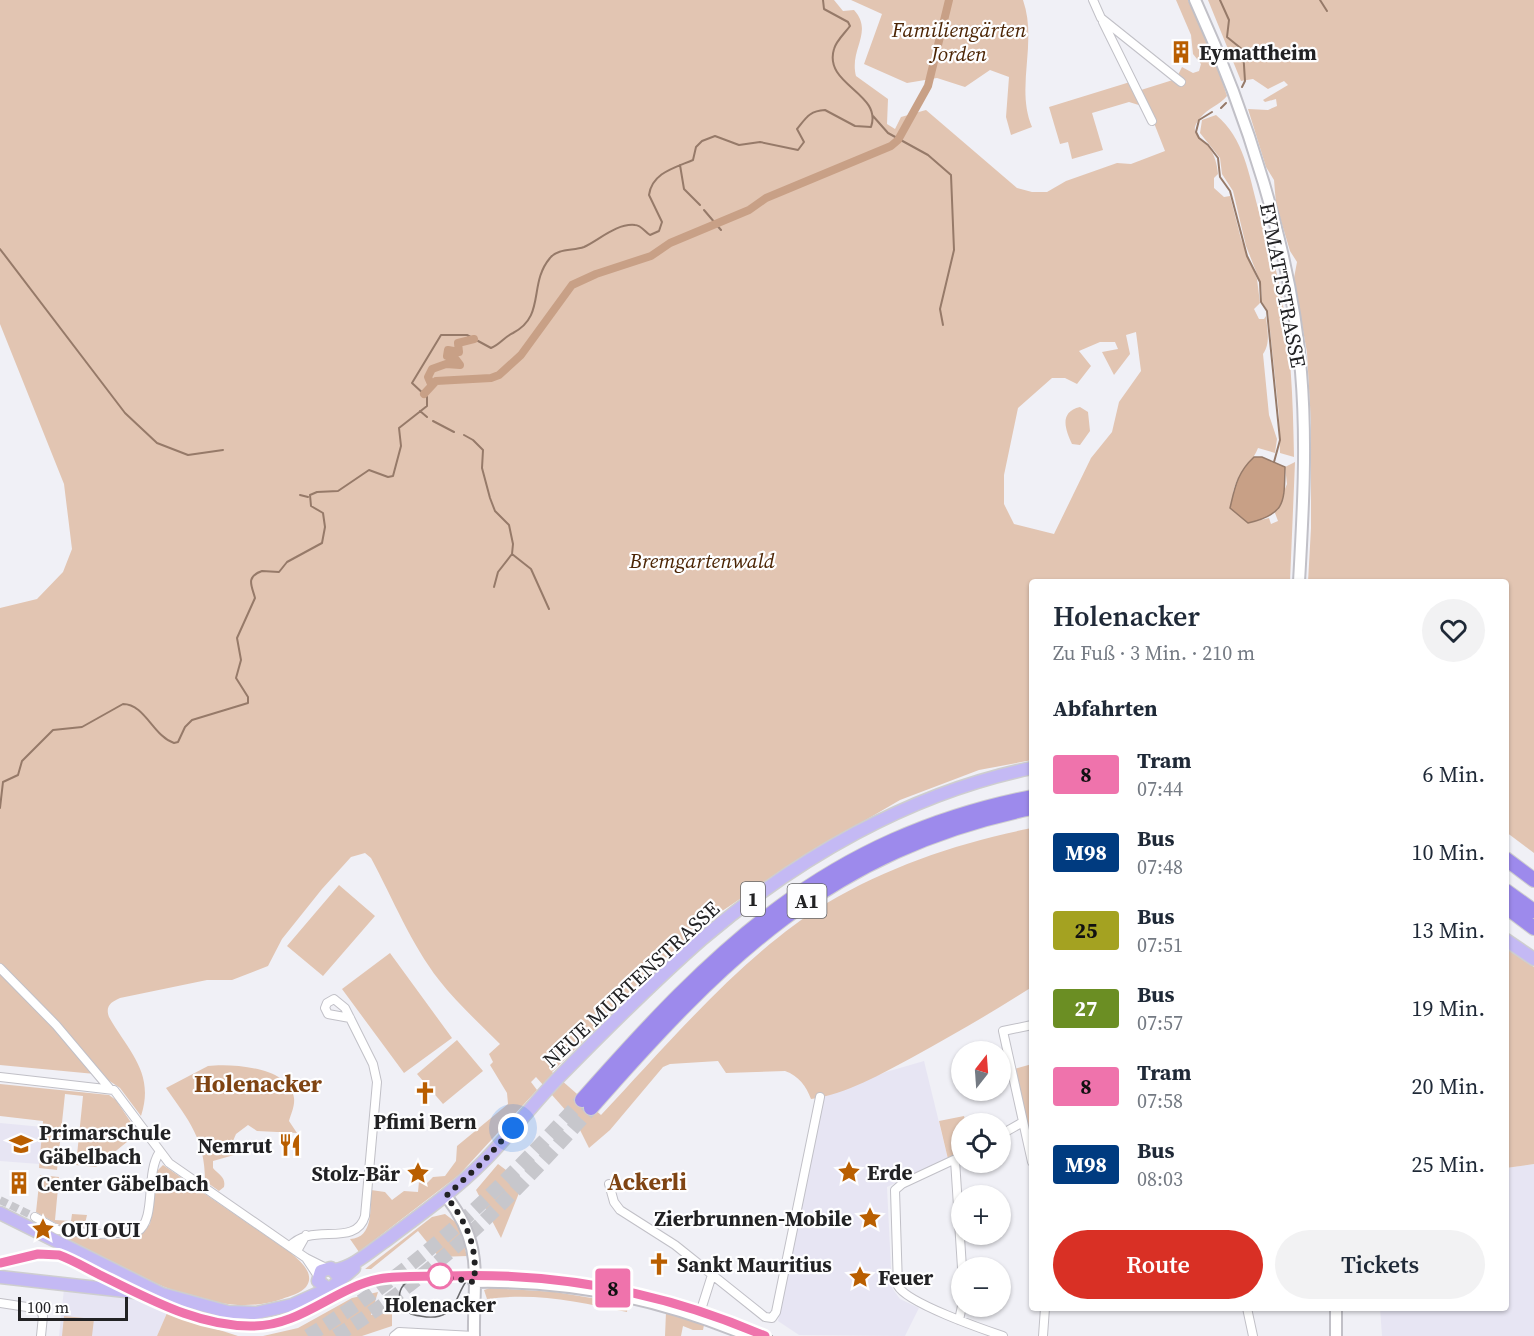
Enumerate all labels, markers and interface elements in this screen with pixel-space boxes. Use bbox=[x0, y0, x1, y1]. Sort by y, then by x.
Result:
park label: Familiengärten Jorden bbox=[891, 15, 1026, 68]
place label: Eymattheim bbox=[1199, 38, 1317, 67]
building icon: Eymattheim bbox=[1168, 39, 1194, 65]
street label: EYMATTSTRASSE bbox=[1253, 200, 1313, 370]
park label: Bremgartenwald bbox=[628, 546, 775, 575]
text: Holenacker bbox=[1053, 597, 1200, 635]
button: heart bbox=[1422, 599, 1485, 662]
text: Zu Fuß · 3 Min. · 210 m bbox=[1053, 639, 1255, 667]
text: Abfahrten bbox=[1053, 693, 1158, 723]
text: Tram bbox=[1137, 745, 1191, 775]
text: 6 Min. bbox=[1423, 759, 1485, 789]
text: 8 bbox=[1080, 760, 1092, 789]
text: 07:44 bbox=[1137, 775, 1183, 803]
text: Bus bbox=[1137, 823, 1174, 853]
text: 10 Min. bbox=[1412, 837, 1485, 867]
text: M98 bbox=[1065, 838, 1107, 867]
text: 07:48 bbox=[1137, 853, 1183, 881]
road number: 1 bbox=[741, 882, 765, 916]
road number: A1 bbox=[788, 884, 826, 918]
street label: NEUE MURTENSTRASSE bbox=[536, 894, 726, 1074]
text: Bus bbox=[1137, 901, 1174, 931]
text: 13 Min. bbox=[1412, 915, 1485, 945]
text: 25 bbox=[1075, 916, 1097, 945]
text: 07:51 bbox=[1137, 931, 1183, 959]
text: Bus bbox=[1137, 979, 1174, 1009]
text: 19 Min. bbox=[1412, 993, 1485, 1023]
text: 27 bbox=[1075, 994, 1097, 1023]
text: 07:57 bbox=[1137, 1009, 1183, 1037]
north arrow bbox=[951, 1041, 1011, 1101]
map controls bbox=[951, 1041, 1011, 1317]
text: Tram bbox=[1137, 1057, 1191, 1087]
district label: Holenacker bbox=[194, 1067, 323, 1100]
text: 20 Min. bbox=[1412, 1071, 1485, 1101]
text: 8 bbox=[1080, 1072, 1092, 1101]
church icon: Pfimi Bern bbox=[412, 1080, 438, 1106]
text: 07:58 bbox=[1137, 1087, 1183, 1115]
place label: Pfimi Bern bbox=[373, 1107, 477, 1136]
your location bbox=[498, 1113, 528, 1143]
button: locate bbox=[951, 1113, 1011, 1173]
place label: Primarschule Gäbelbach bbox=[39, 1118, 171, 1171]
school or university icon: Primarschule Gäbelbach bbox=[8, 1131, 34, 1157]
place label: Nemrut bbox=[198, 1131, 272, 1160]
restaurant icon: Nemrut bbox=[277, 1132, 303, 1158]
text: Bus bbox=[1137, 1135, 1174, 1165]
text: 25 Min. bbox=[1412, 1149, 1485, 1179]
text: M98 bbox=[1065, 1150, 1107, 1179]
place label: Erde bbox=[867, 1158, 912, 1187]
place label: Stolz-Bär bbox=[311, 1159, 400, 1188]
place icon: Erde bbox=[836, 1159, 862, 1185]
place icon: Stolz-Bär bbox=[405, 1160, 431, 1186]
district label: Ackerli bbox=[607, 1165, 687, 1198]
text: 08:03 bbox=[1137, 1165, 1183, 1193]
place label: Center Gäbelbach bbox=[37, 1169, 209, 1198]
building icon: Center Gäbelbach bbox=[6, 1170, 32, 1196]
button: + bbox=[951, 1185, 1011, 1245]
place label: Zierbrunnen-Mobile bbox=[654, 1204, 852, 1233]
place icon: Zierbrunnen-Mobile bbox=[857, 1205, 883, 1231]
place label: OUI OUI bbox=[61, 1215, 140, 1244]
place icon: OUI OUI bbox=[30, 1216, 56, 1242]
button: Route bbox=[1053, 1230, 1263, 1299]
button: Tickets bbox=[1275, 1230, 1485, 1299]
place label: Sankt Mauritius bbox=[677, 1250, 832, 1279]
church icon: Sankt Mauritius bbox=[646, 1251, 672, 1277]
button: − bbox=[951, 1257, 1011, 1317]
marker: Holenacker bbox=[427, 1263, 453, 1289]
place label: Feuer bbox=[878, 1263, 934, 1292]
place icon: Feuer bbox=[847, 1264, 873, 1290]
line badge: 8 bbox=[594, 1268, 632, 1308]
text: 8 bbox=[607, 1274, 619, 1303]
place label: Holenacker bbox=[384, 1290, 496, 1319]
scale bar bbox=[18, 1294, 128, 1322]
text: 100 m bbox=[27, 1296, 69, 1318]

